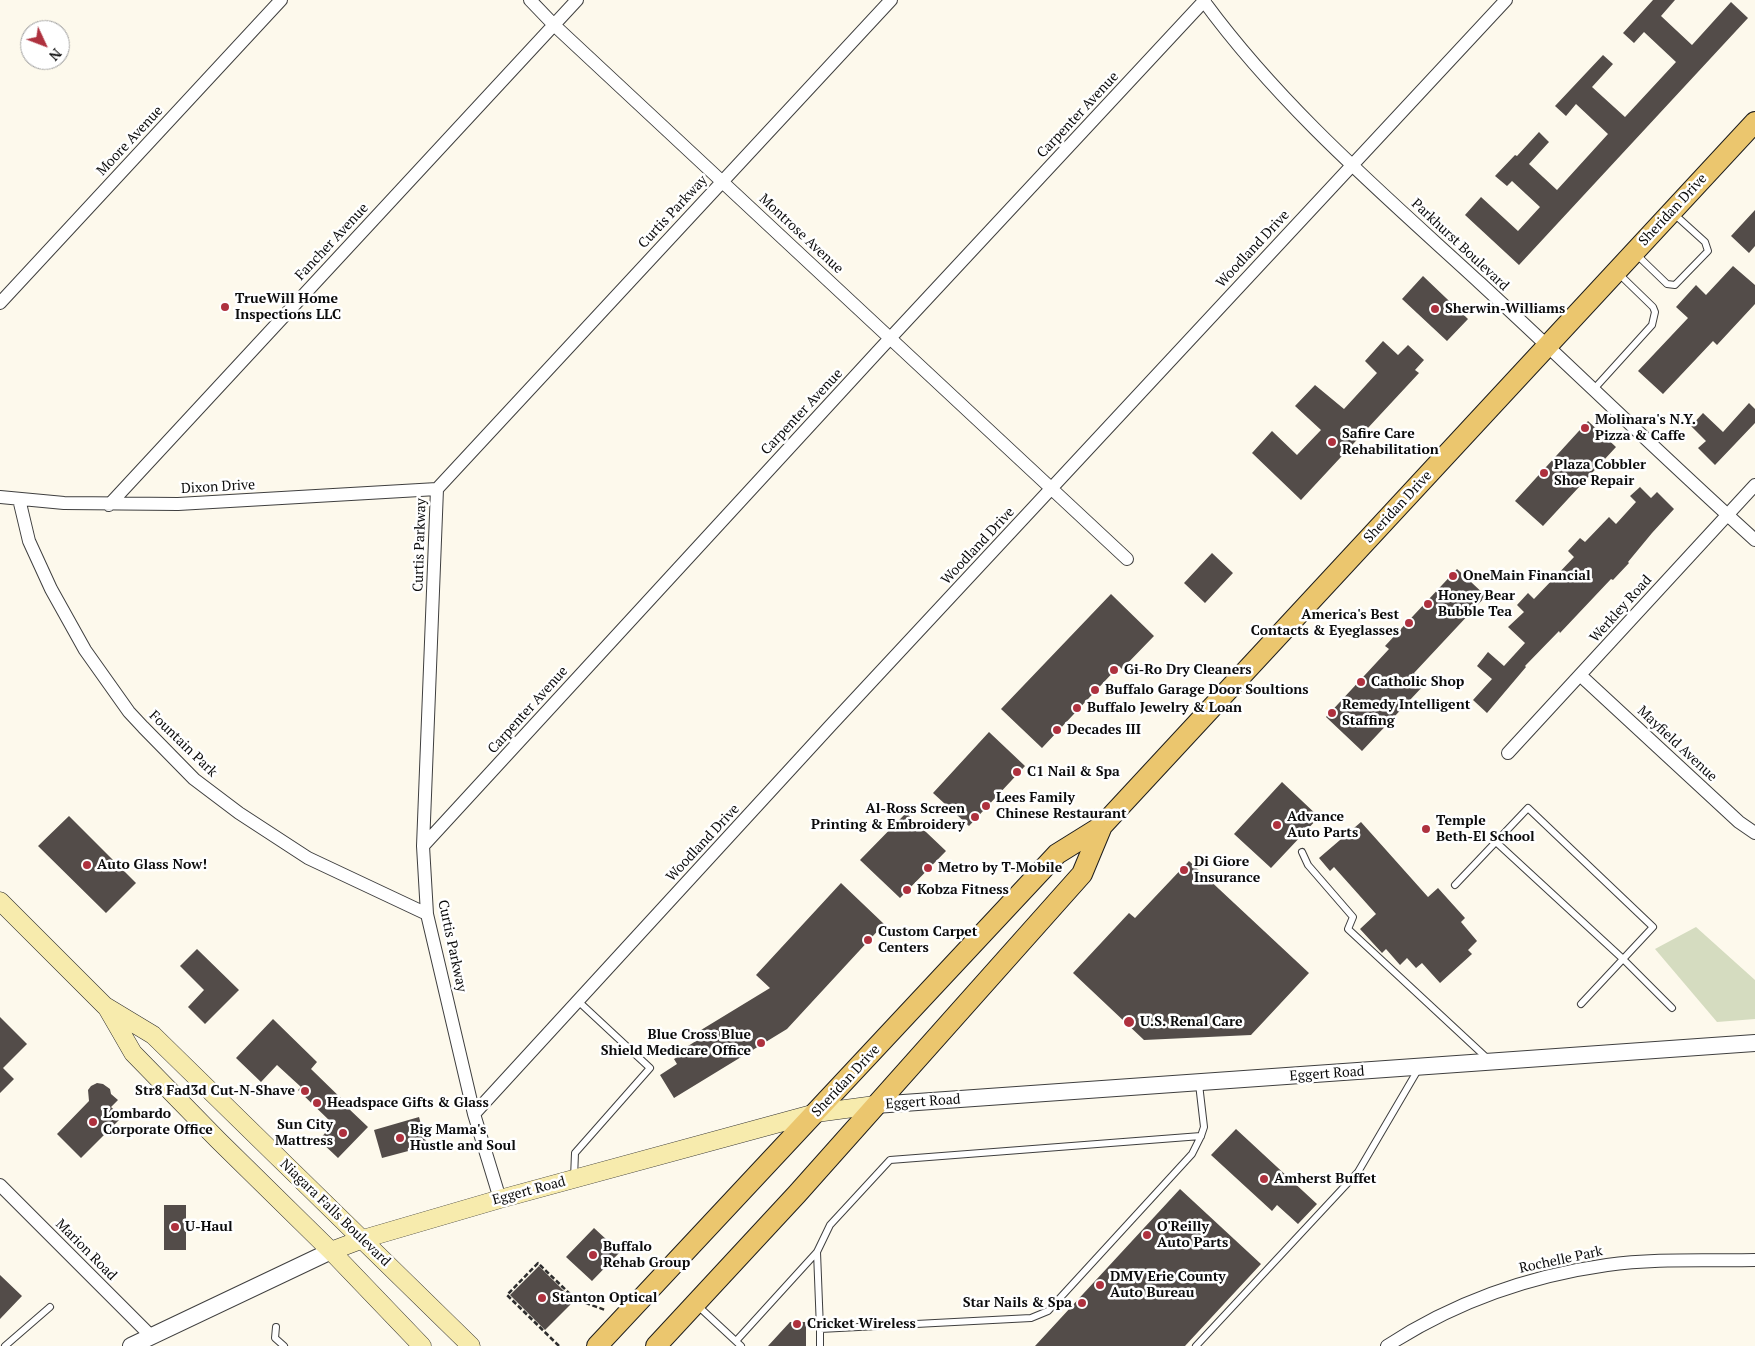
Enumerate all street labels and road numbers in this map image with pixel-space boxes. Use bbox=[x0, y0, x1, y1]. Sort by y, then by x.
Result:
street label: Carpenter Avenue bbox=[1034, 68, 1122, 162]
street label: Moore Avenue bbox=[93, 103, 167, 179]
street label: Sheridan Drive bbox=[1635, 171, 1711, 249]
street label: Curtis Parkway bbox=[635, 172, 711, 252]
street label: Montrose Avenue bbox=[755, 191, 847, 277]
street label: Parkhurst Boulevard bbox=[1408, 196, 1512, 294]
street label: Fancher Avenue bbox=[292, 200, 372, 284]
street label: Woodland Drive bbox=[1213, 207, 1293, 291]
street label: Carpenter Avenue bbox=[758, 365, 846, 459]
street label: Sheridan Drive bbox=[1360, 468, 1436, 546]
street label: Dixon Drive bbox=[181, 477, 255, 497]
street label: Curtis Parkway bbox=[410, 498, 430, 592]
street label: Woodland Drive bbox=[938, 504, 1018, 588]
street label: Werkley Road bbox=[1586, 572, 1656, 646]
street label: Carpenter Avenue bbox=[484, 663, 572, 757]
street label: Mayfield Avenue bbox=[1634, 703, 1720, 785]
street label: Fountain Park bbox=[146, 707, 220, 781]
street label: Woodland Drive bbox=[663, 801, 743, 885]
street label: Curtis Parkway bbox=[434, 898, 470, 994]
street label: Sheridan Drive bbox=[808, 1042, 884, 1120]
street label: Eggert Road bbox=[1289, 1063, 1365, 1085]
street label: Eggert Road bbox=[885, 1091, 961, 1113]
street label: Niagara Falls Boulevard bbox=[276, 1156, 394, 1270]
street label: Eggert Road bbox=[491, 1173, 567, 1209]
street label: Marion Road bbox=[52, 1216, 120, 1284]
street label: Rochelle Park bbox=[1518, 1243, 1604, 1277]

